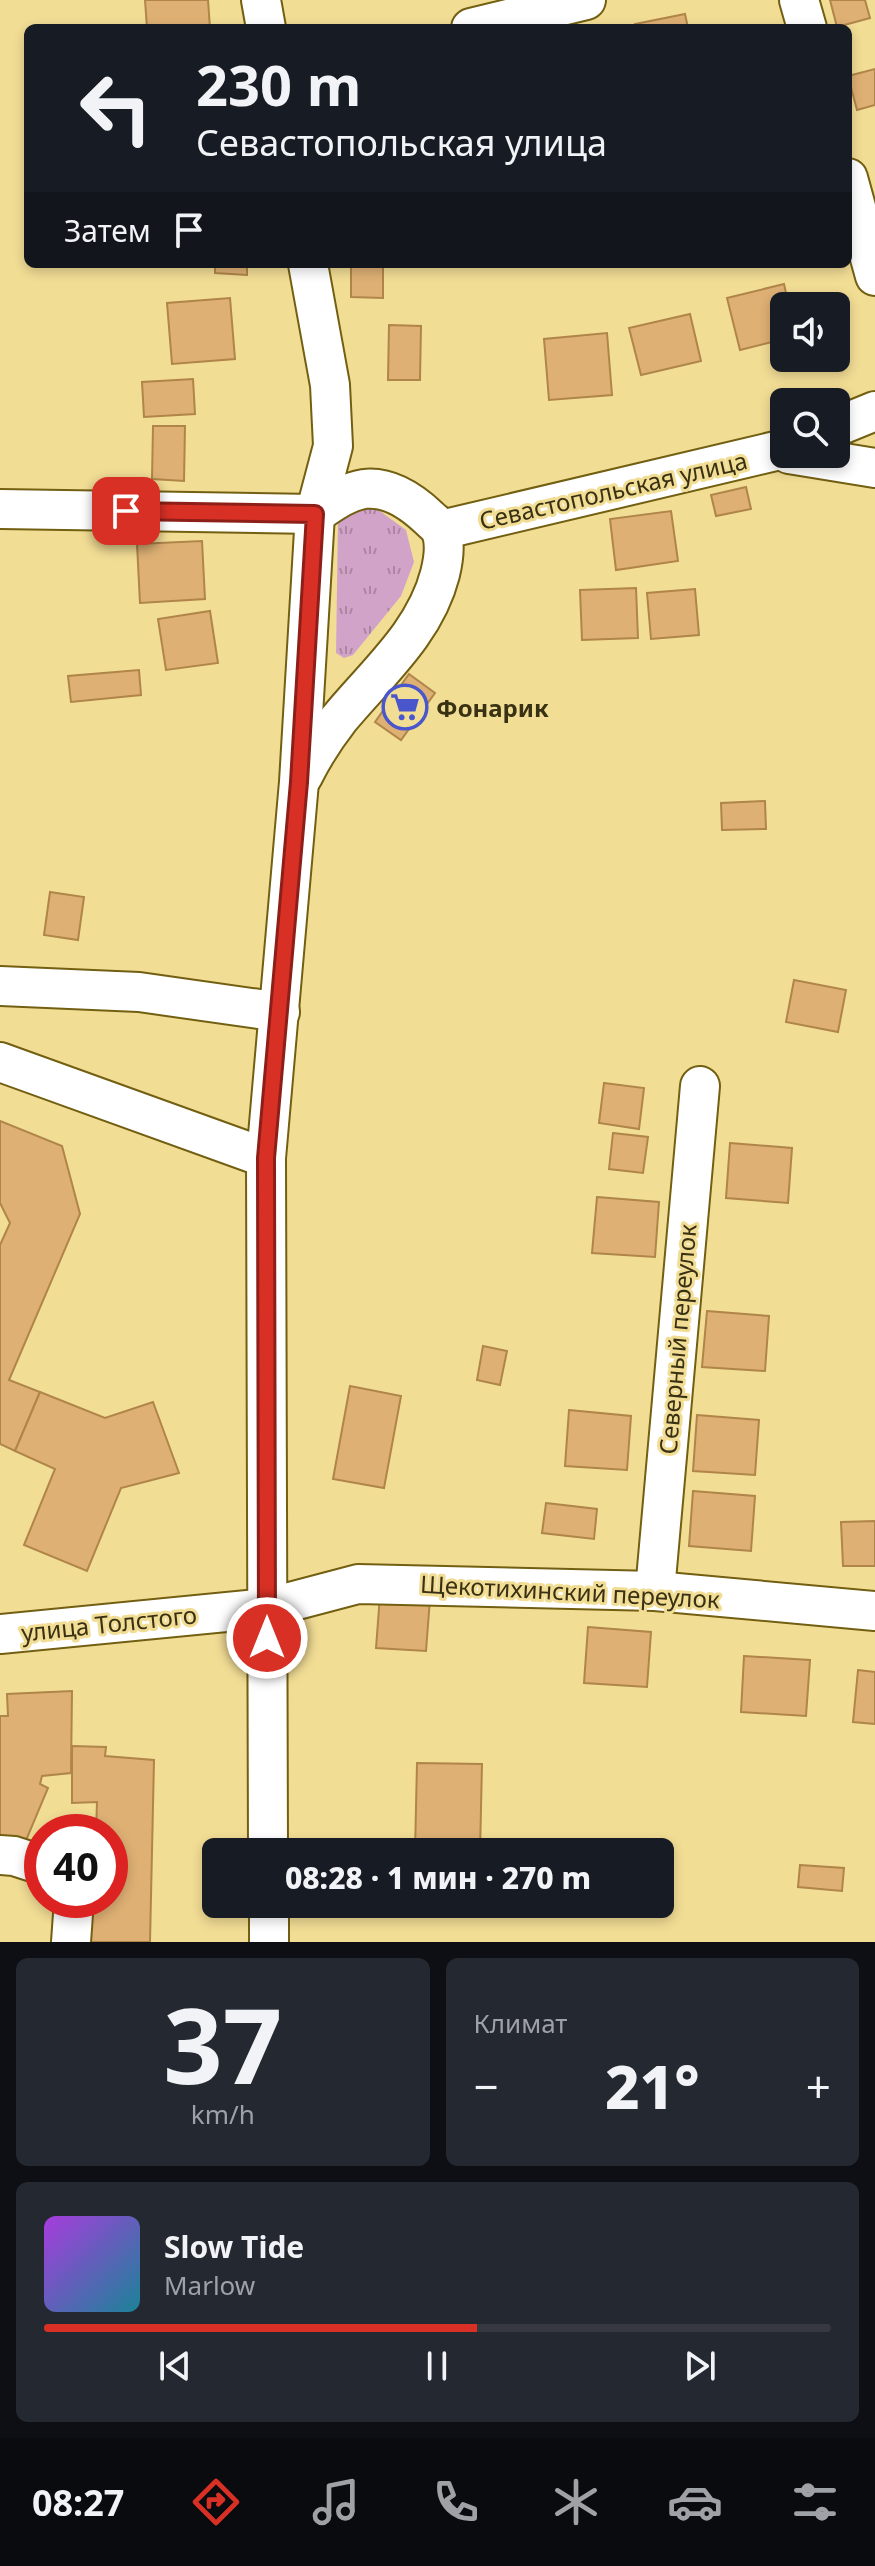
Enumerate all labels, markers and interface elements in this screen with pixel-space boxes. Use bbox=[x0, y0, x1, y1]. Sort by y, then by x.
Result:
text: 230 m bbox=[196, 46, 361, 122]
icon: left bbox=[64, 56, 168, 160]
text: Севастопольская улица bbox=[196, 118, 607, 167]
icon: arrive bbox=[167, 208, 211, 252]
text: Затем bbox=[64, 210, 151, 251]
map controls bbox=[770, 292, 850, 468]
button: sound bbox=[770, 292, 850, 372]
button: search bbox=[770, 388, 850, 468]
street label: Севастопольская улица bbox=[476, 443, 750, 537]
pin bbox=[92, 477, 160, 545]
icon: arrive bbox=[104, 489, 148, 533]
supermarket icon: Фонарик bbox=[381, 683, 429, 731]
place label: Фонарик bbox=[436, 691, 549, 724]
street label: Северный переулок bbox=[650, 1222, 704, 1455]
street label: Щекотихинский переулок bbox=[419, 1567, 721, 1615]
position arrow bbox=[225, 1596, 309, 1680]
street label: улица Толстого bbox=[19, 1597, 199, 1649]
speed limit sign: 40 bbox=[24, 1814, 128, 1918]
text: 08:28 · 1 мин · 270 m bbox=[285, 1857, 591, 1898]
text: 37 bbox=[163, 1973, 282, 2114]
text: Климат bbox=[474, 2005, 567, 2041]
text: 21° bbox=[605, 2045, 700, 2127]
text: − bbox=[474, 2056, 499, 2116]
text: + bbox=[806, 2056, 831, 2116]
text: km/h bbox=[191, 2096, 255, 2132]
text: Slow Tide bbox=[164, 2226, 304, 2267]
text: Marlow bbox=[164, 2267, 255, 2303]
icon: previous bbox=[153, 2344, 197, 2388]
icon: pause bbox=[415, 2344, 459, 2388]
icon: next bbox=[678, 2344, 722, 2388]
icon: directions bbox=[188, 2474, 244, 2530]
icon: music bbox=[308, 2474, 364, 2530]
icon: phone bbox=[428, 2474, 484, 2530]
icon: climate bbox=[548, 2474, 604, 2530]
icon: car bbox=[667, 2474, 723, 2530]
icon: filters bbox=[787, 2474, 843, 2530]
text: 08:27 bbox=[32, 2478, 124, 2527]

